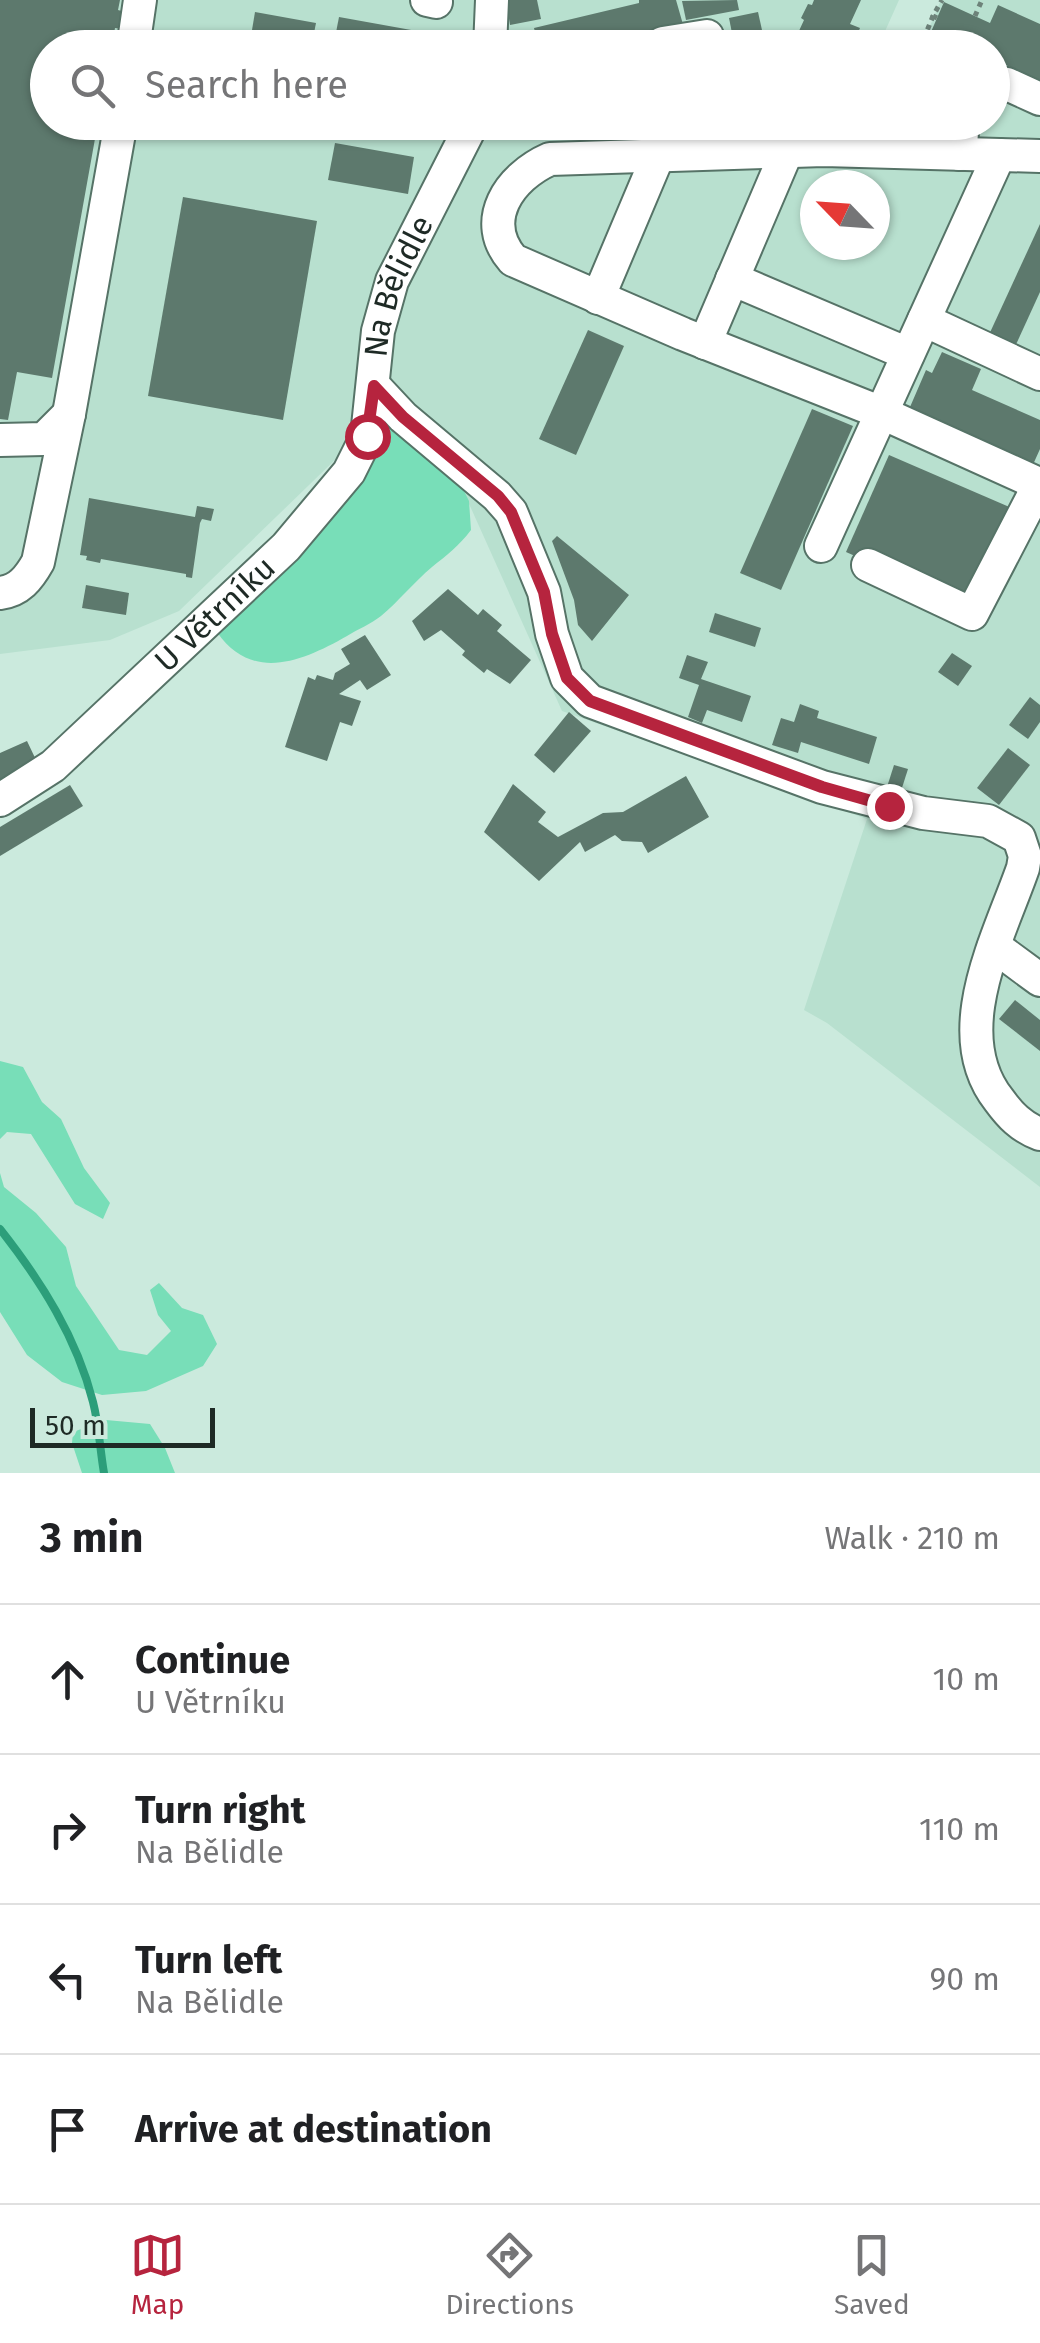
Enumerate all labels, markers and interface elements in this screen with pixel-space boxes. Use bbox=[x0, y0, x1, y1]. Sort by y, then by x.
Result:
search box bbox=[30, 30, 1010, 140]
icon: search bbox=[65, 58, 120, 113]
text: Search here bbox=[145, 62, 348, 108]
north arrow bbox=[800, 170, 890, 260]
street label: Na Bělidle bbox=[356, 209, 441, 359]
route start bbox=[345, 414, 391, 460]
street label: U Větrníku bbox=[147, 548, 283, 680]
route end bbox=[867, 784, 913, 830]
scale bar bbox=[30, 1403, 215, 1448]
text: 50 m bbox=[45, 1409, 106, 1442]
text: 3 min bbox=[40, 1513, 143, 1563]
text: Walk · 210 m bbox=[824, 1519, 1000, 1557]
text: Continue bbox=[135, 1637, 290, 1683]
icon: ahead bbox=[40, 1652, 95, 1707]
text: 10 m bbox=[932, 1660, 1000, 1698]
text: U Větrníku bbox=[135, 1683, 286, 1721]
text: Turn right bbox=[135, 1787, 305, 1833]
icon: right bbox=[40, 1802, 95, 1857]
text: 110 m bbox=[919, 1810, 1000, 1848]
text: Na Bělidle bbox=[135, 1833, 284, 1871]
text: Turn left bbox=[135, 1937, 282, 1983]
icon: left bbox=[40, 1952, 95, 2007]
text: 90 m bbox=[929, 1960, 1000, 1998]
text: Na Bělidle bbox=[135, 1983, 284, 2021]
icon: arrive bbox=[40, 2102, 95, 2157]
text: Arrive at destination bbox=[135, 2106, 492, 2152]
tab: Map bbox=[130, 2228, 185, 2321]
tab: Directions bbox=[445, 2228, 574, 2321]
tab: Saved bbox=[834, 2228, 910, 2321]

